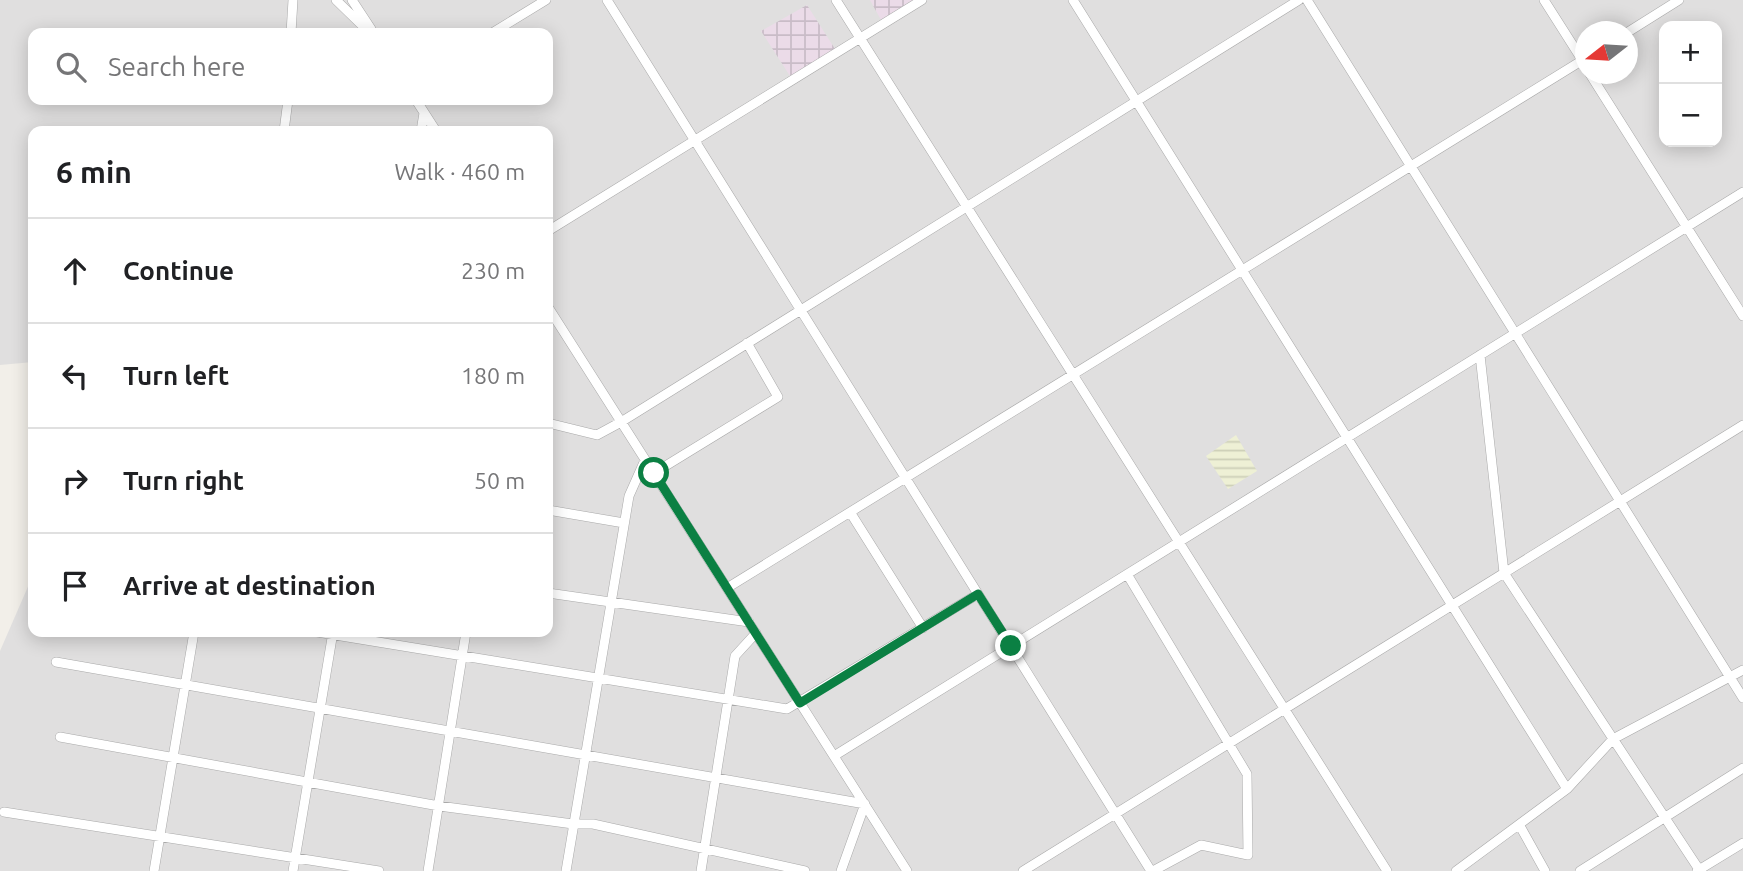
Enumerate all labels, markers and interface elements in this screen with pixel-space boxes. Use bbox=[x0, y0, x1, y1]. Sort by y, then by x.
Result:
north arrow bbox=[1575, 21, 1638, 84]
map controls bbox=[1659, 21, 1722, 147]
button: + bbox=[1659, 21, 1722, 84]
search box bbox=[28, 28, 553, 105]
icon: search bbox=[52, 48, 90, 86]
text: Search here bbox=[108, 52, 245, 81]
button: − bbox=[1659, 84, 1722, 147]
text: 6 min bbox=[56, 155, 132, 189]
text: Walk · 460 m bbox=[394, 159, 525, 184]
icon: ahead bbox=[56, 252, 94, 290]
text: Continue bbox=[123, 256, 234, 285]
text: 230 m bbox=[461, 258, 525, 283]
icon: left bbox=[56, 357, 94, 395]
text: Turn left bbox=[123, 361, 229, 390]
text: 180 m bbox=[461, 363, 525, 388]
route start bbox=[638, 457, 669, 488]
icon: right bbox=[56, 462, 94, 500]
text: Turn right bbox=[123, 466, 244, 495]
text: 50 m bbox=[474, 468, 525, 493]
icon: arrive bbox=[56, 567, 94, 605]
text: Arrive at destination bbox=[123, 571, 376, 600]
route end bbox=[995, 630, 1026, 661]

